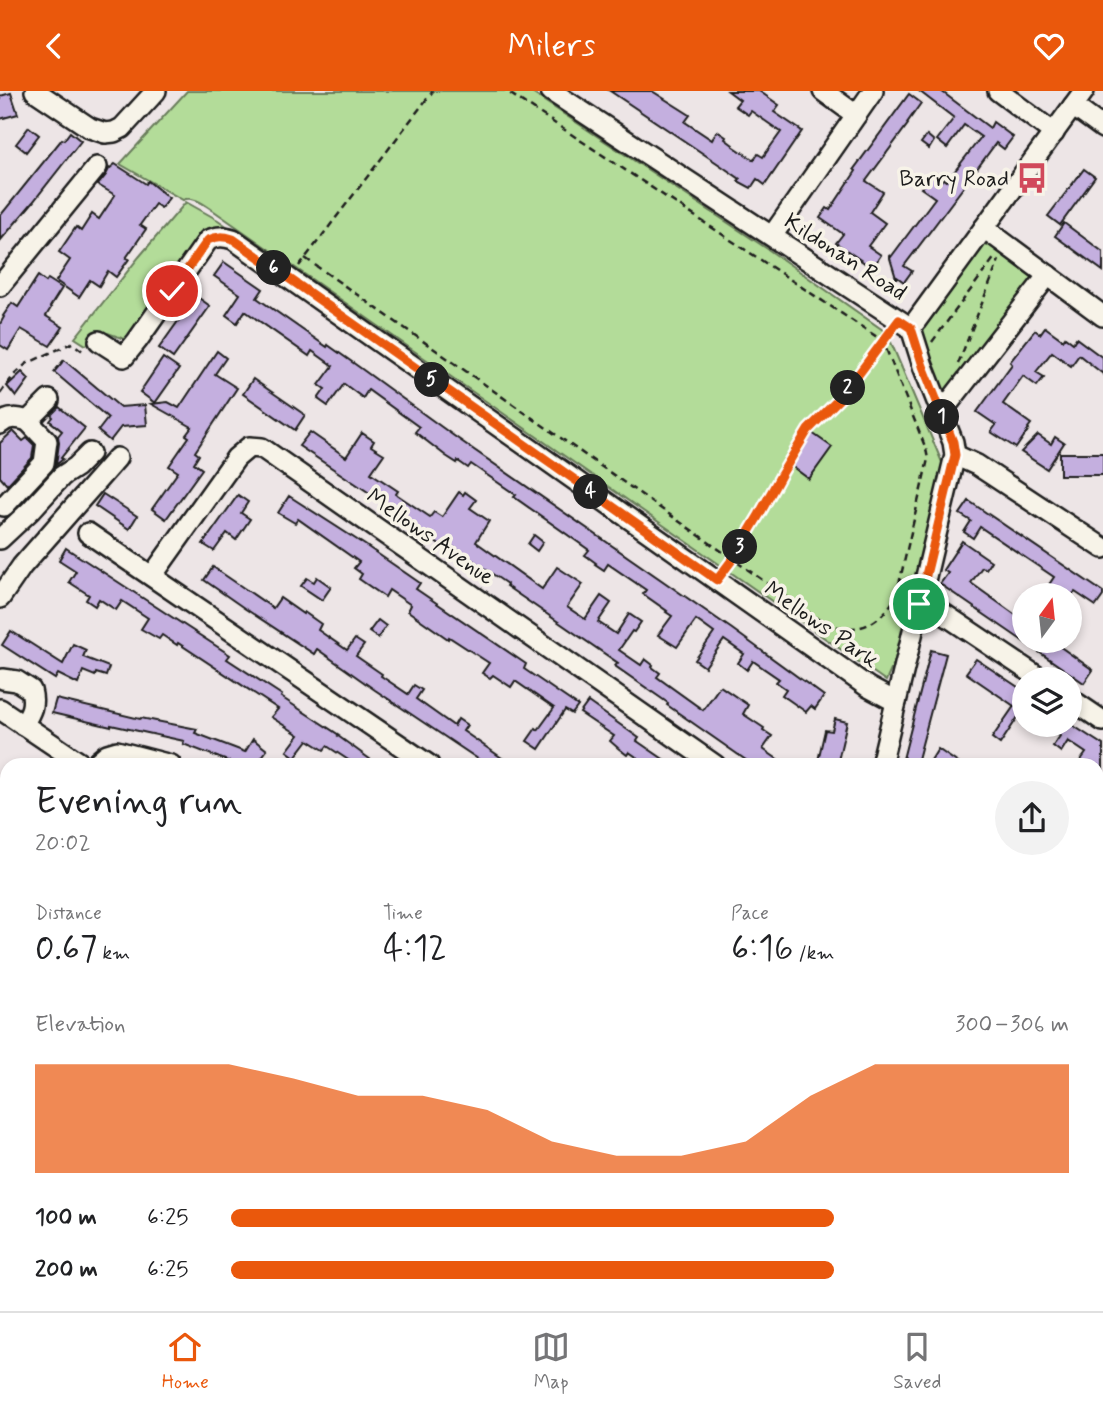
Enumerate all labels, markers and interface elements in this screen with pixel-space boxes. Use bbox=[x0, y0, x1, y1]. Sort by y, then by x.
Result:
text: Milers bbox=[508, 25, 595, 67]
icon: back bbox=[35, 27, 73, 65]
icon: heart bbox=[1030, 27, 1068, 65]
bus stop icon: Barry Road bbox=[1015, 161, 1049, 195]
place label: Barry Road bbox=[899, 165, 1009, 195]
street label: Kildonan Road bbox=[778, 207, 912, 308]
pin: 6 bbox=[256, 251, 292, 285]
text: 6 bbox=[269, 255, 278, 280]
pin bbox=[142, 261, 202, 321]
icon: check bbox=[153, 272, 191, 310]
pin: 5 bbox=[414, 363, 450, 397]
text: 5 bbox=[426, 367, 437, 392]
pin: 2 bbox=[830, 371, 866, 405]
text: 2 bbox=[843, 375, 852, 400]
pin: 1 bbox=[925, 399, 960, 435]
text: 1 bbox=[937, 404, 946, 429]
pin: 4 bbox=[574, 475, 608, 509]
text: 4 bbox=[585, 479, 596, 504]
street label: Mellows Avenue bbox=[360, 482, 500, 593]
pin: 3 bbox=[722, 529, 758, 565]
text: 3 bbox=[735, 534, 744, 559]
pin bbox=[889, 574, 949, 634]
street label: Mellows Park bbox=[758, 575, 884, 676]
north arrow bbox=[1012, 583, 1082, 653]
map controls bbox=[1012, 583, 1082, 737]
icon: arrive bbox=[900, 585, 938, 623]
button: layers bbox=[1012, 667, 1082, 737]
text: Evening run bbox=[35, 778, 242, 827]
button: share bbox=[995, 781, 1069, 855]
text: 20:02 bbox=[35, 829, 91, 859]
text: Distance bbox=[35, 901, 102, 926]
text: Time bbox=[383, 901, 423, 926]
text: Pace bbox=[731, 901, 769, 926]
text: 0.67 bbox=[35, 926, 97, 972]
text: 4:12 bbox=[383, 926, 447, 972]
text: 6:16 bbox=[731, 926, 793, 972]
text: km bbox=[97, 941, 130, 966]
text: /km bbox=[793, 941, 834, 966]
text: Elevation bbox=[35, 1010, 126, 1040]
text: 300–306 m bbox=[955, 1010, 1069, 1040]
text: 100 m bbox=[35, 1203, 97, 1233]
text: 6:25 bbox=[147, 1203, 188, 1233]
text: 200 m bbox=[35, 1255, 98, 1285]
text: 6:25 bbox=[147, 1255, 188, 1285]
tab: Home bbox=[162, 1328, 209, 1395]
tab: Map bbox=[532, 1328, 570, 1395]
tab: Saved bbox=[893, 1328, 941, 1395]

